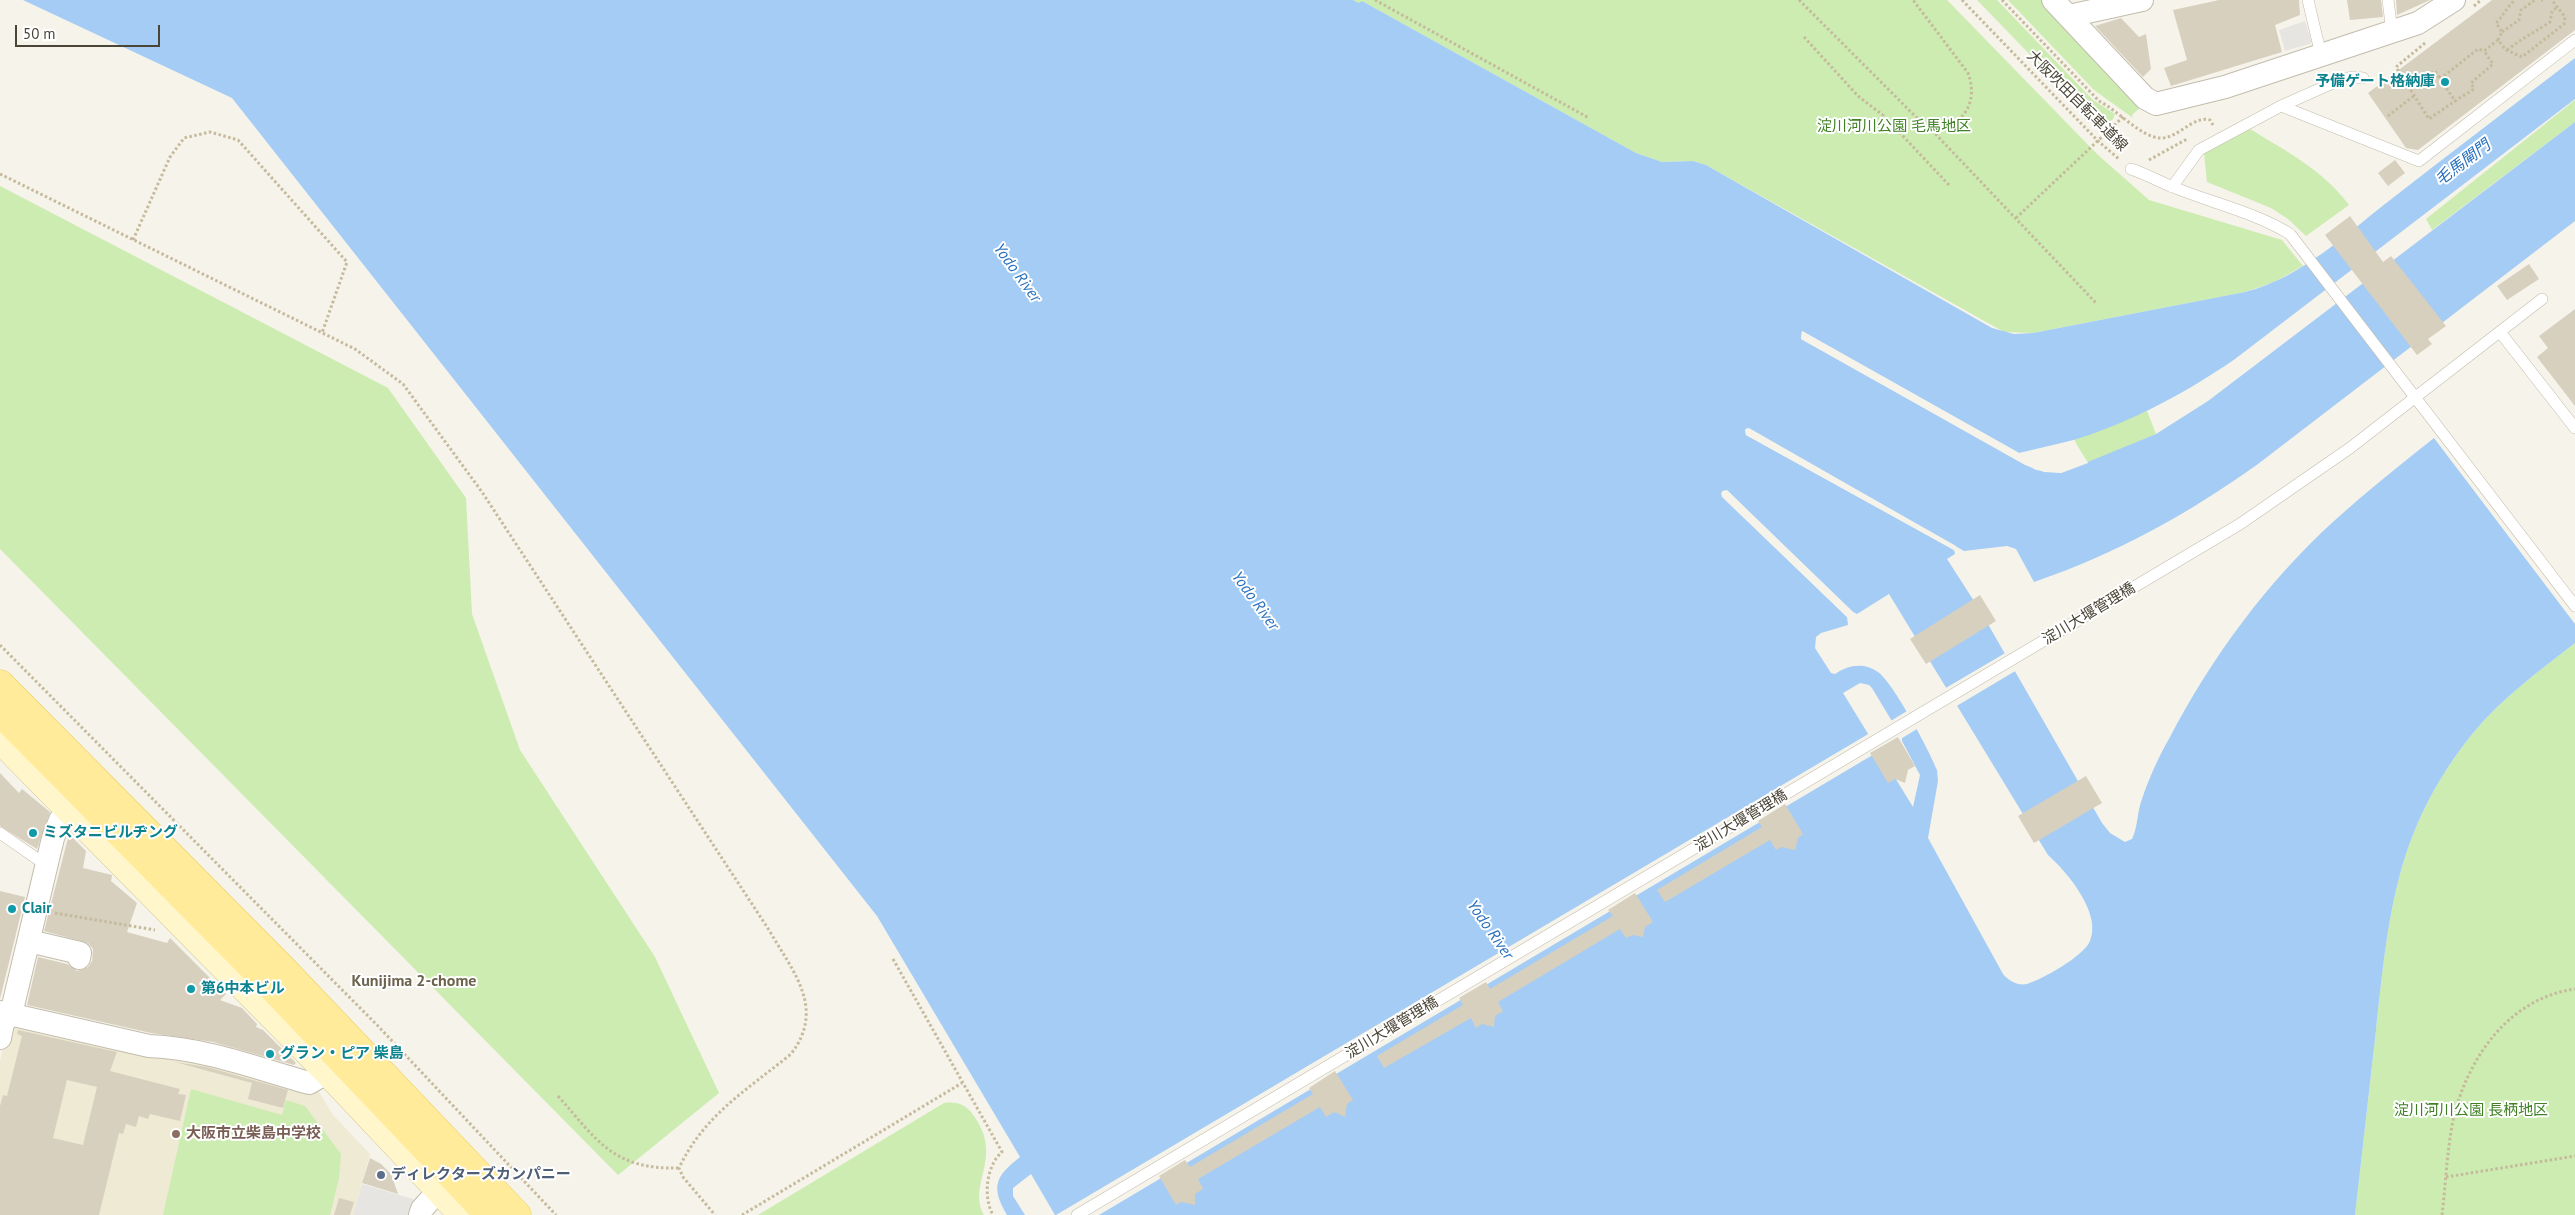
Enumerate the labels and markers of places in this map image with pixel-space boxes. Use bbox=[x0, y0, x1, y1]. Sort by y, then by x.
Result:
place label: 予備ゲート格納庫 bbox=[2315, 73, 2435, 91]
marker: 予備ゲート格納庫 bbox=[2439, 76, 2451, 88]
place label: ミズタニビルヂング bbox=[43, 824, 178, 842]
marker: ミズタニビルヂング bbox=[27, 827, 39, 839]
place label: Clair bbox=[22, 900, 52, 918]
marker: Clair bbox=[6, 903, 18, 915]
place label: 第6中本ビル bbox=[201, 980, 285, 998]
marker: 第6中本ビル bbox=[185, 983, 197, 995]
place label: グラン・ピア 柴島 bbox=[280, 1045, 404, 1063]
marker: グラン・ピア 柴島 bbox=[264, 1048, 276, 1060]
place label: 大阪市立柴島中学校 bbox=[186, 1125, 321, 1143]
marker: 大阪市立柴島中学校 bbox=[170, 1128, 182, 1140]
place label: ディレクターズカンパニー bbox=[391, 1166, 571, 1184]
marker: ディレクターズカンパニー bbox=[375, 1169, 387, 1181]

